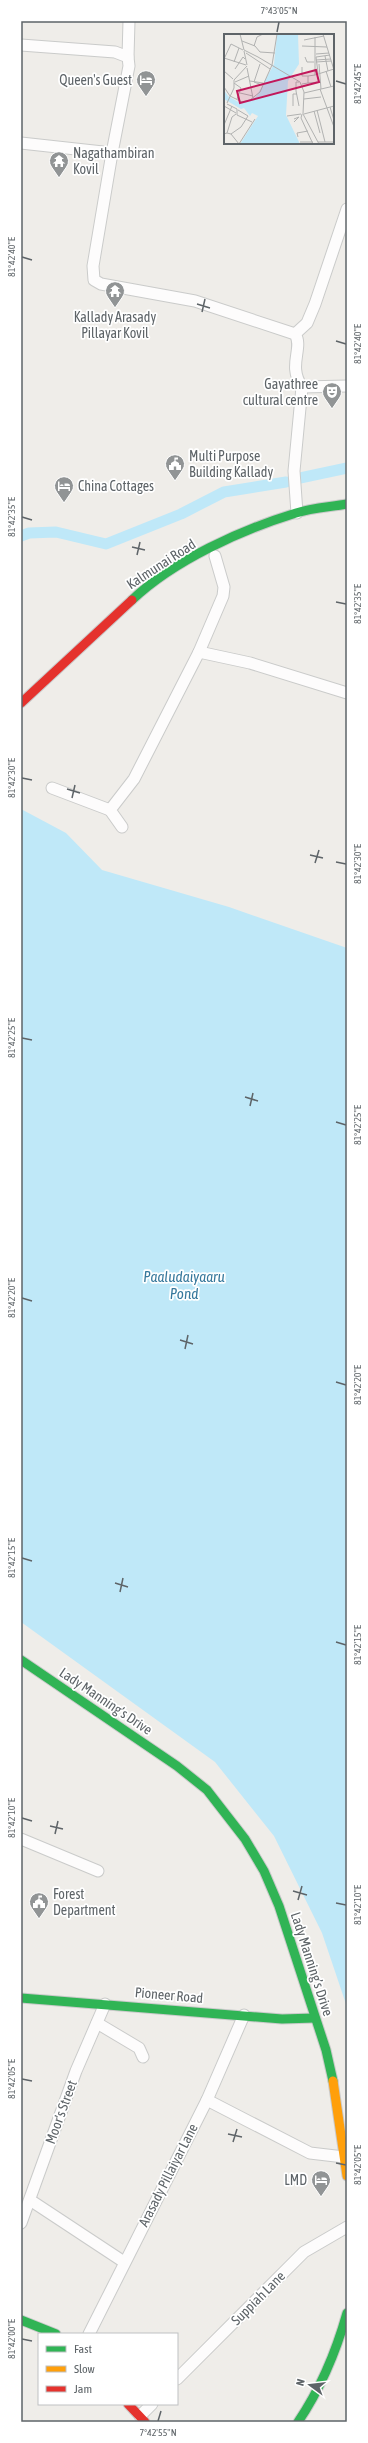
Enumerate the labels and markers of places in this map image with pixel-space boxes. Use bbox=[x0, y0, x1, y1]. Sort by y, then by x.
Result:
hotel icon: Queen's Guest bbox=[135, 69, 157, 97]
place label: Queen's Guest bbox=[59, 72, 132, 88]
place label: Nagathambiran Kovil bbox=[73, 145, 154, 177]
temple icon: Nagathambiran Kovil bbox=[48, 150, 70, 178]
temple icon: Kallady Arasady Pillayar Kovil bbox=[104, 280, 126, 308]
place label: Kallady Arasady Pillayar Kovil bbox=[74, 309, 156, 341]
place label: Gayathree cultural centre bbox=[243, 376, 318, 408]
theatre icon: Gayathree cultural centre bbox=[321, 381, 343, 409]
place label: Multi Purpose Building Kallady bbox=[189, 448, 273, 480]
public building icon: Multi Purpose Building Kallady bbox=[164, 453, 186, 481]
hotel icon: China Cottages bbox=[53, 475, 75, 503]
place label: China Cottages bbox=[78, 478, 154, 494]
place label: Forest Department bbox=[53, 1886, 116, 1918]
public building icon: Forest Department bbox=[28, 1891, 50, 1919]
hotel icon: LMD bbox=[310, 2169, 332, 2197]
place label: LMD bbox=[284, 2172, 307, 2188]

